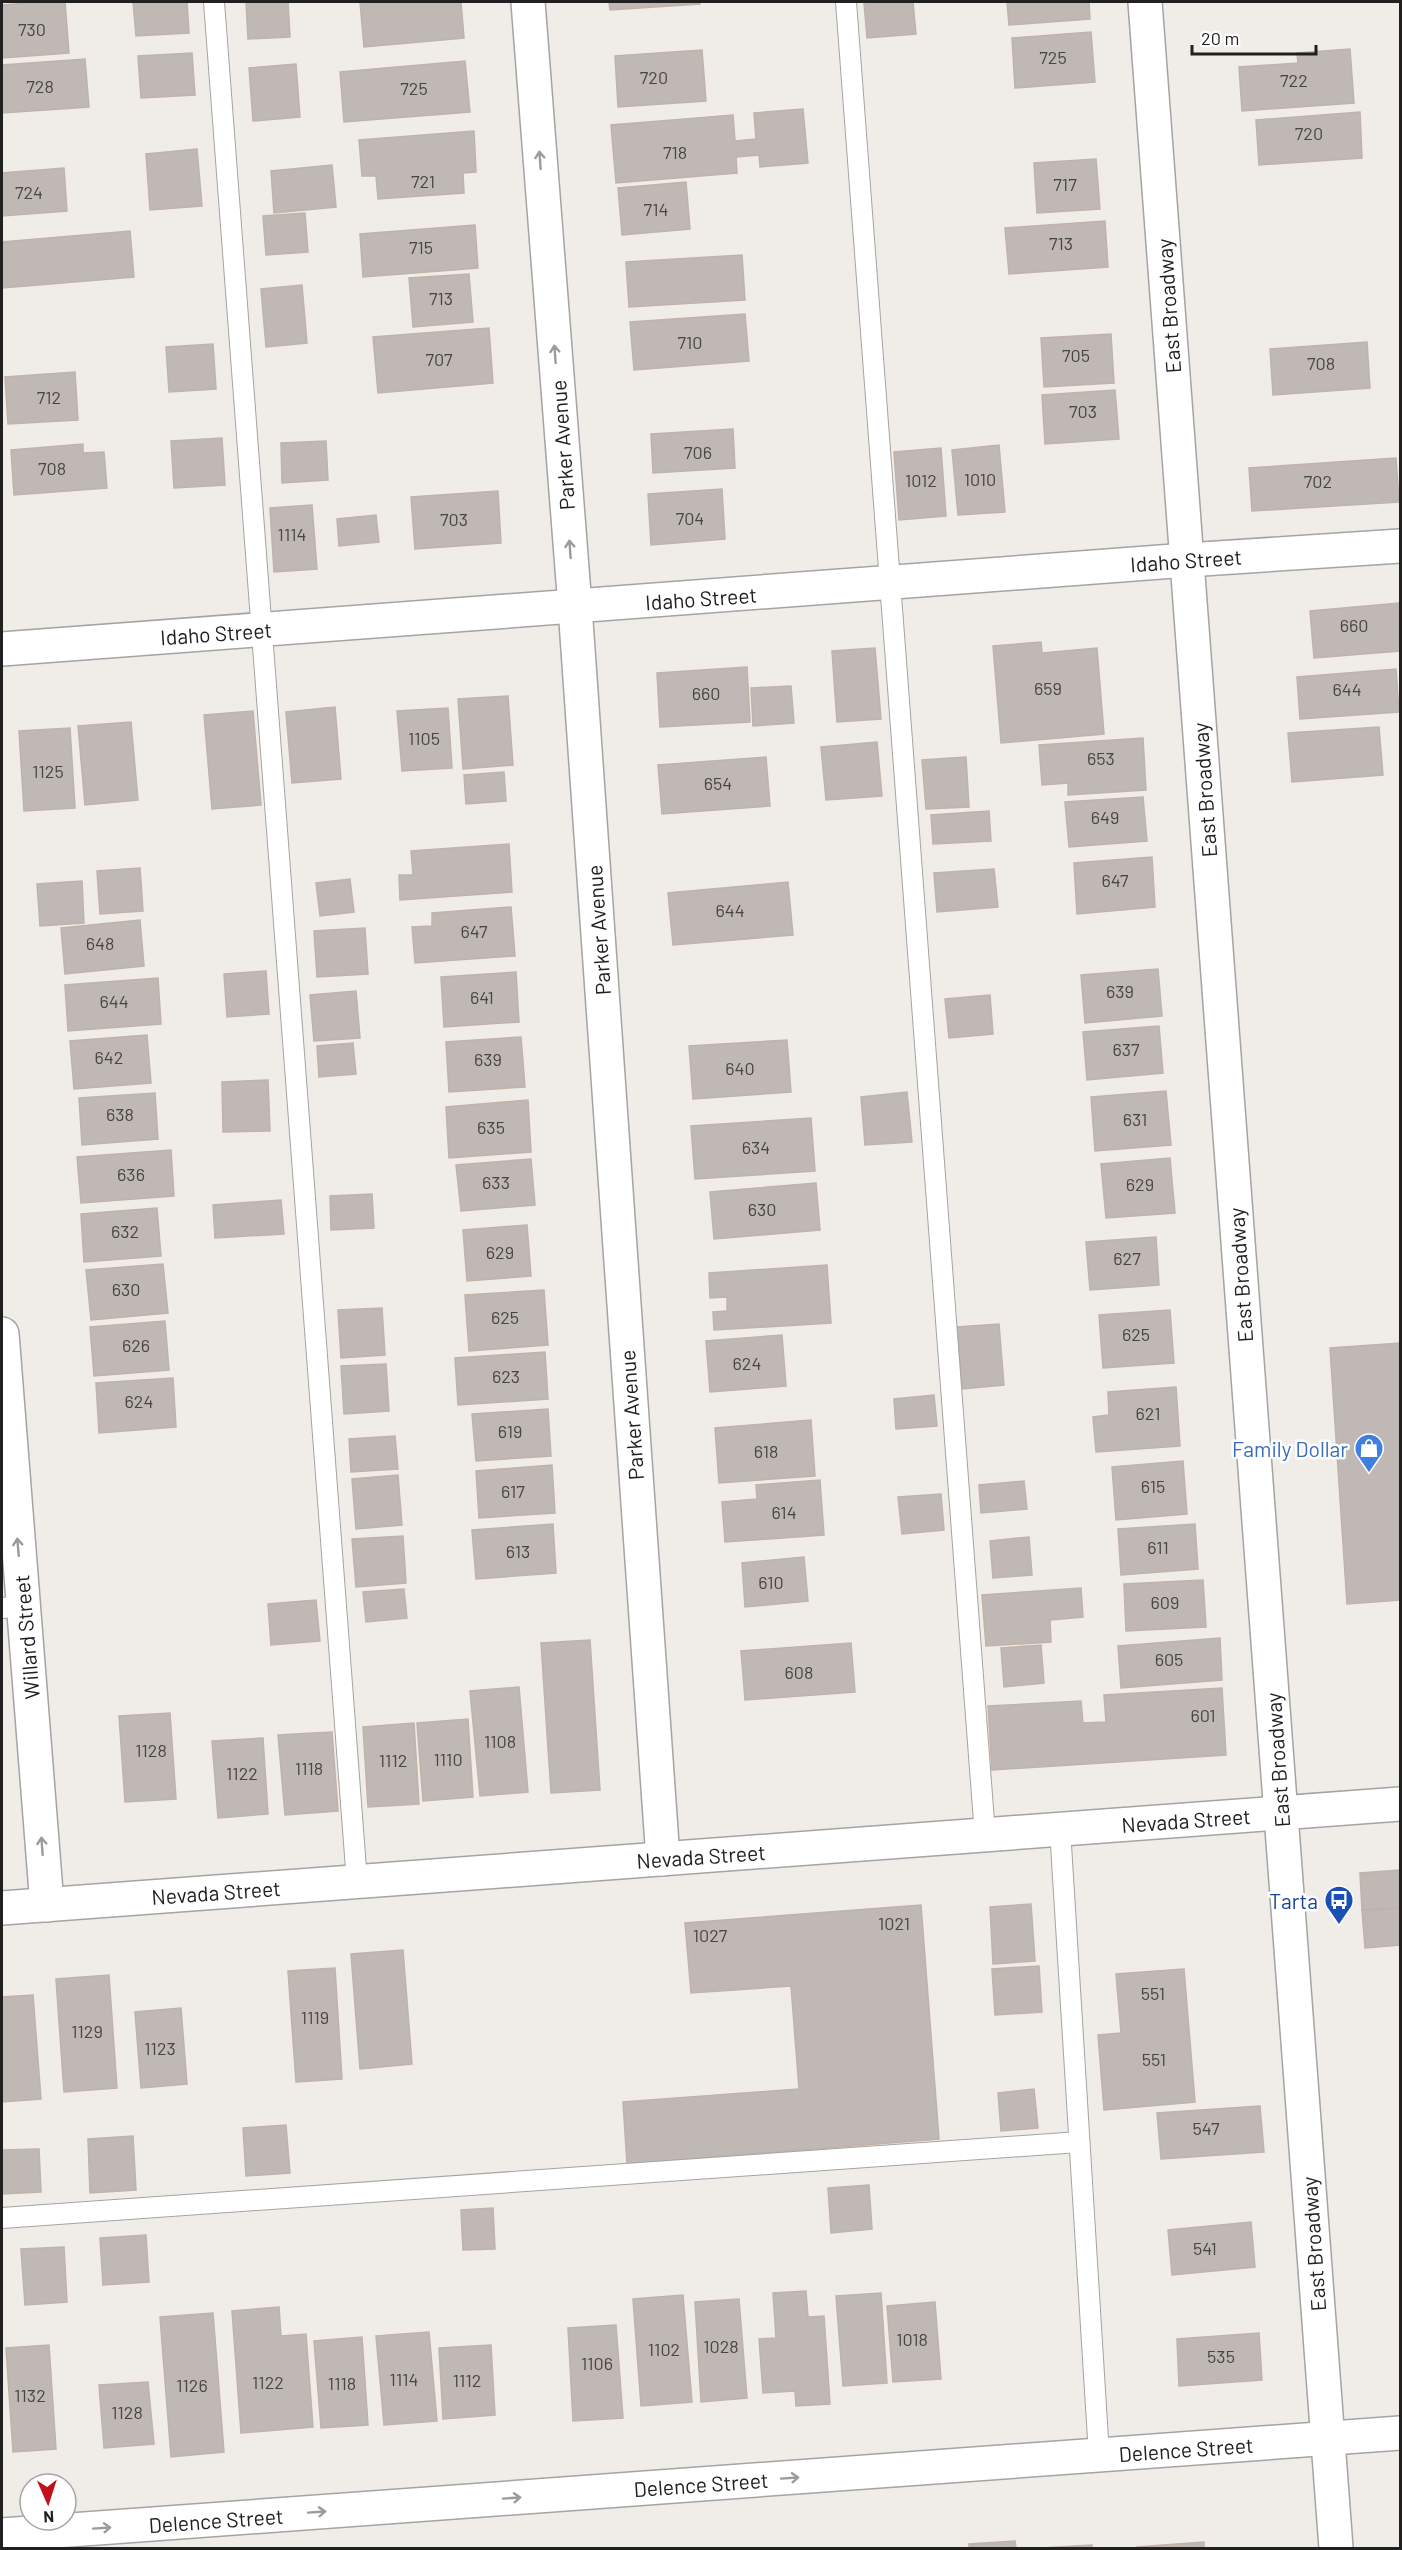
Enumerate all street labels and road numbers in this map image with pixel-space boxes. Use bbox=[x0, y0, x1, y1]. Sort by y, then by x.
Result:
street label: East Broadway bbox=[1151, 238, 1185, 374]
street label: Parker Avenue bbox=[545, 379, 579, 511]
street label: Idaho Street bbox=[1129, 544, 1243, 576]
street label: Idaho Street bbox=[644, 582, 758, 614]
street label: Idaho Street bbox=[159, 617, 273, 649]
street label: East Broadway bbox=[1187, 722, 1221, 858]
street label: Parker Avenue bbox=[581, 864, 615, 996]
street label: East Broadway bbox=[1223, 1207, 1257, 1343]
street label: Parker Avenue bbox=[614, 1349, 648, 1481]
street label: Willard Street bbox=[8, 1574, 44, 1700]
street label: East Broadway bbox=[1260, 1692, 1294, 1828]
street label: Nevada Street bbox=[1121, 1803, 1251, 1837]
street label: Nevada Street bbox=[636, 1839, 766, 1873]
street label: Nevada Street bbox=[151, 1875, 281, 1909]
street label: East Broadway bbox=[1296, 2176, 1330, 2312]
street label: Delence Street bbox=[1118, 2432, 1254, 2466]
street label: Delence Street bbox=[633, 2467, 769, 2501]
street label: Delence Street bbox=[148, 2503, 284, 2537]

